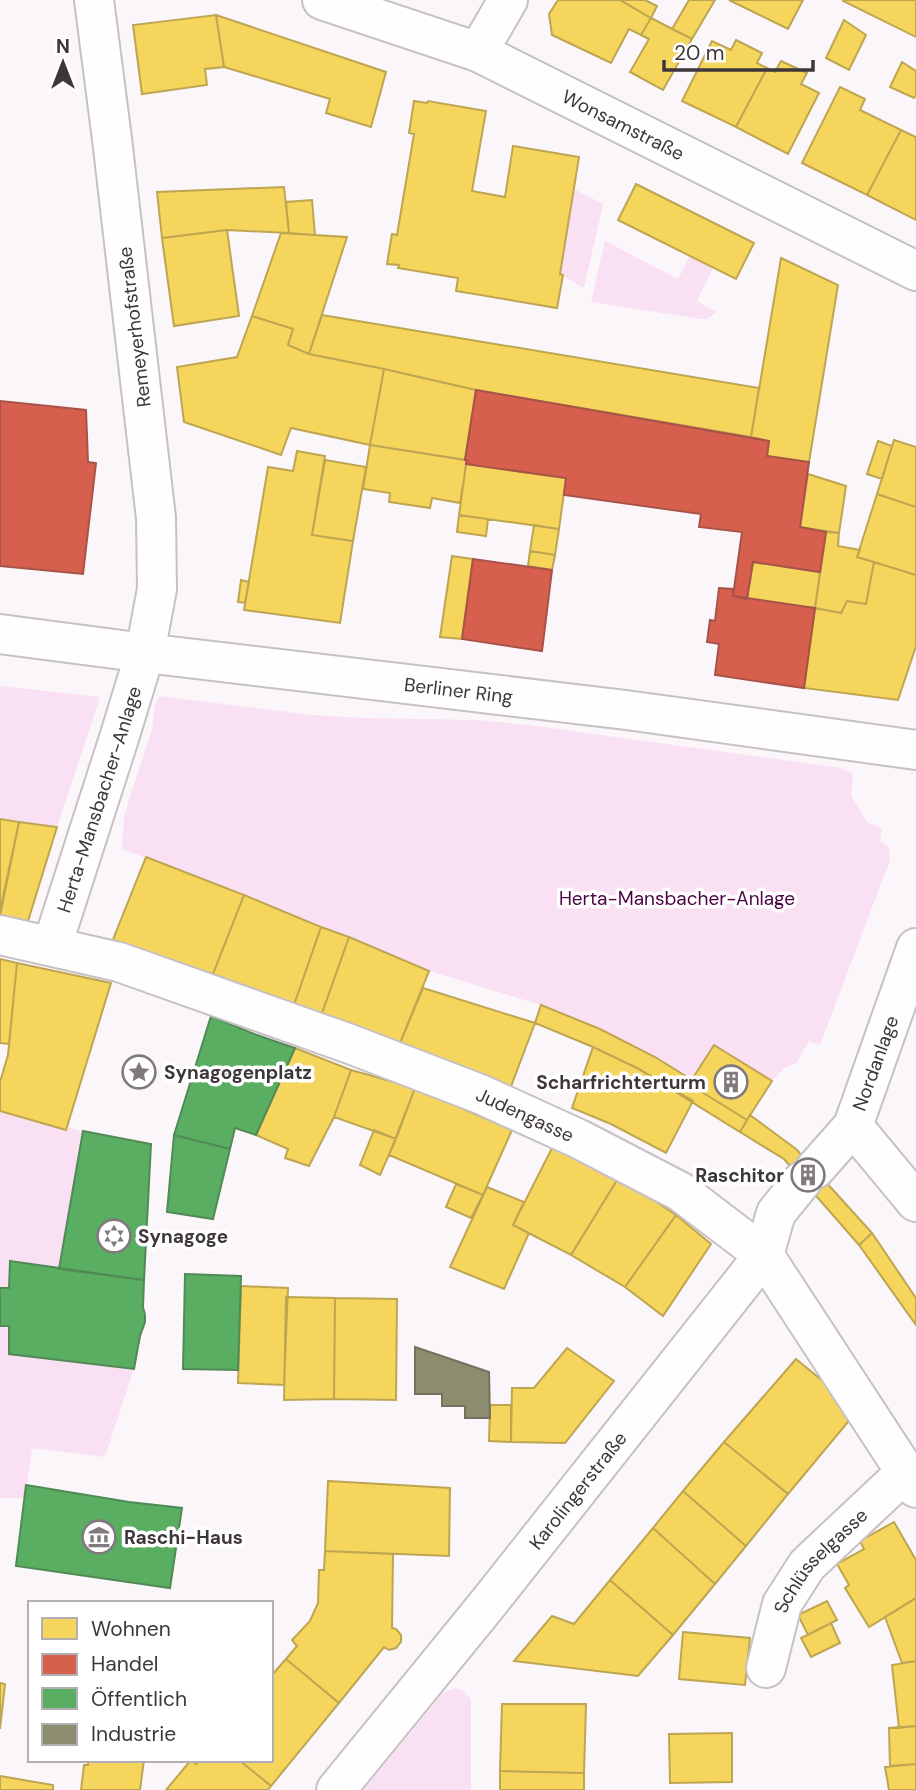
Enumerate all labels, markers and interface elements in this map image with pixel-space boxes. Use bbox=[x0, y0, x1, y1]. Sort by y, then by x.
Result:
north arrow bbox=[28, 28, 98, 98]
scale bar bbox=[664, 28, 813, 72]
text: N bbox=[56, 34, 70, 59]
text: 20 m bbox=[674, 39, 725, 67]
street label: Wonsamstraße bbox=[558, 84, 688, 166]
street label: Remeyerhofstraße bbox=[112, 245, 157, 409]
street label: Berliner Ring bbox=[403, 672, 515, 710]
street label: Herta-Mansbacher-Anlage bbox=[52, 683, 147, 916]
park label: Herta-Mansbacher-Anlage bbox=[559, 886, 795, 911]
street label: Nordanlage bbox=[847, 1012, 904, 1114]
place icon: Synagogenplatz bbox=[120, 1053, 158, 1091]
place label: Synagogenplatz bbox=[164, 1060, 312, 1085]
building icon: Scharfrichterturm bbox=[712, 1063, 750, 1101]
place label: Scharfrichterturm bbox=[536, 1070, 706, 1095]
street label: Judengasse bbox=[472, 1082, 578, 1148]
building icon: Raschitor bbox=[789, 1156, 827, 1194]
place label: Raschitor bbox=[695, 1163, 784, 1188]
synagogue icon: Synagoge bbox=[95, 1217, 133, 1255]
place label: Synagoge bbox=[138, 1224, 228, 1249]
street label: Karolingerstraße bbox=[524, 1426, 632, 1555]
street label: Schlüsselgasse bbox=[768, 1503, 873, 1615]
museum icon: Raschi-Haus bbox=[80, 1518, 118, 1556]
place label: Raschi-Haus bbox=[124, 1525, 243, 1550]
legend bbox=[28, 1601, 273, 1762]
text: Wohnen bbox=[91, 1615, 171, 1643]
text: Handel bbox=[91, 1650, 159, 1678]
text: Öffentlich bbox=[91, 1685, 187, 1713]
text: Industrie bbox=[91, 1720, 176, 1748]

